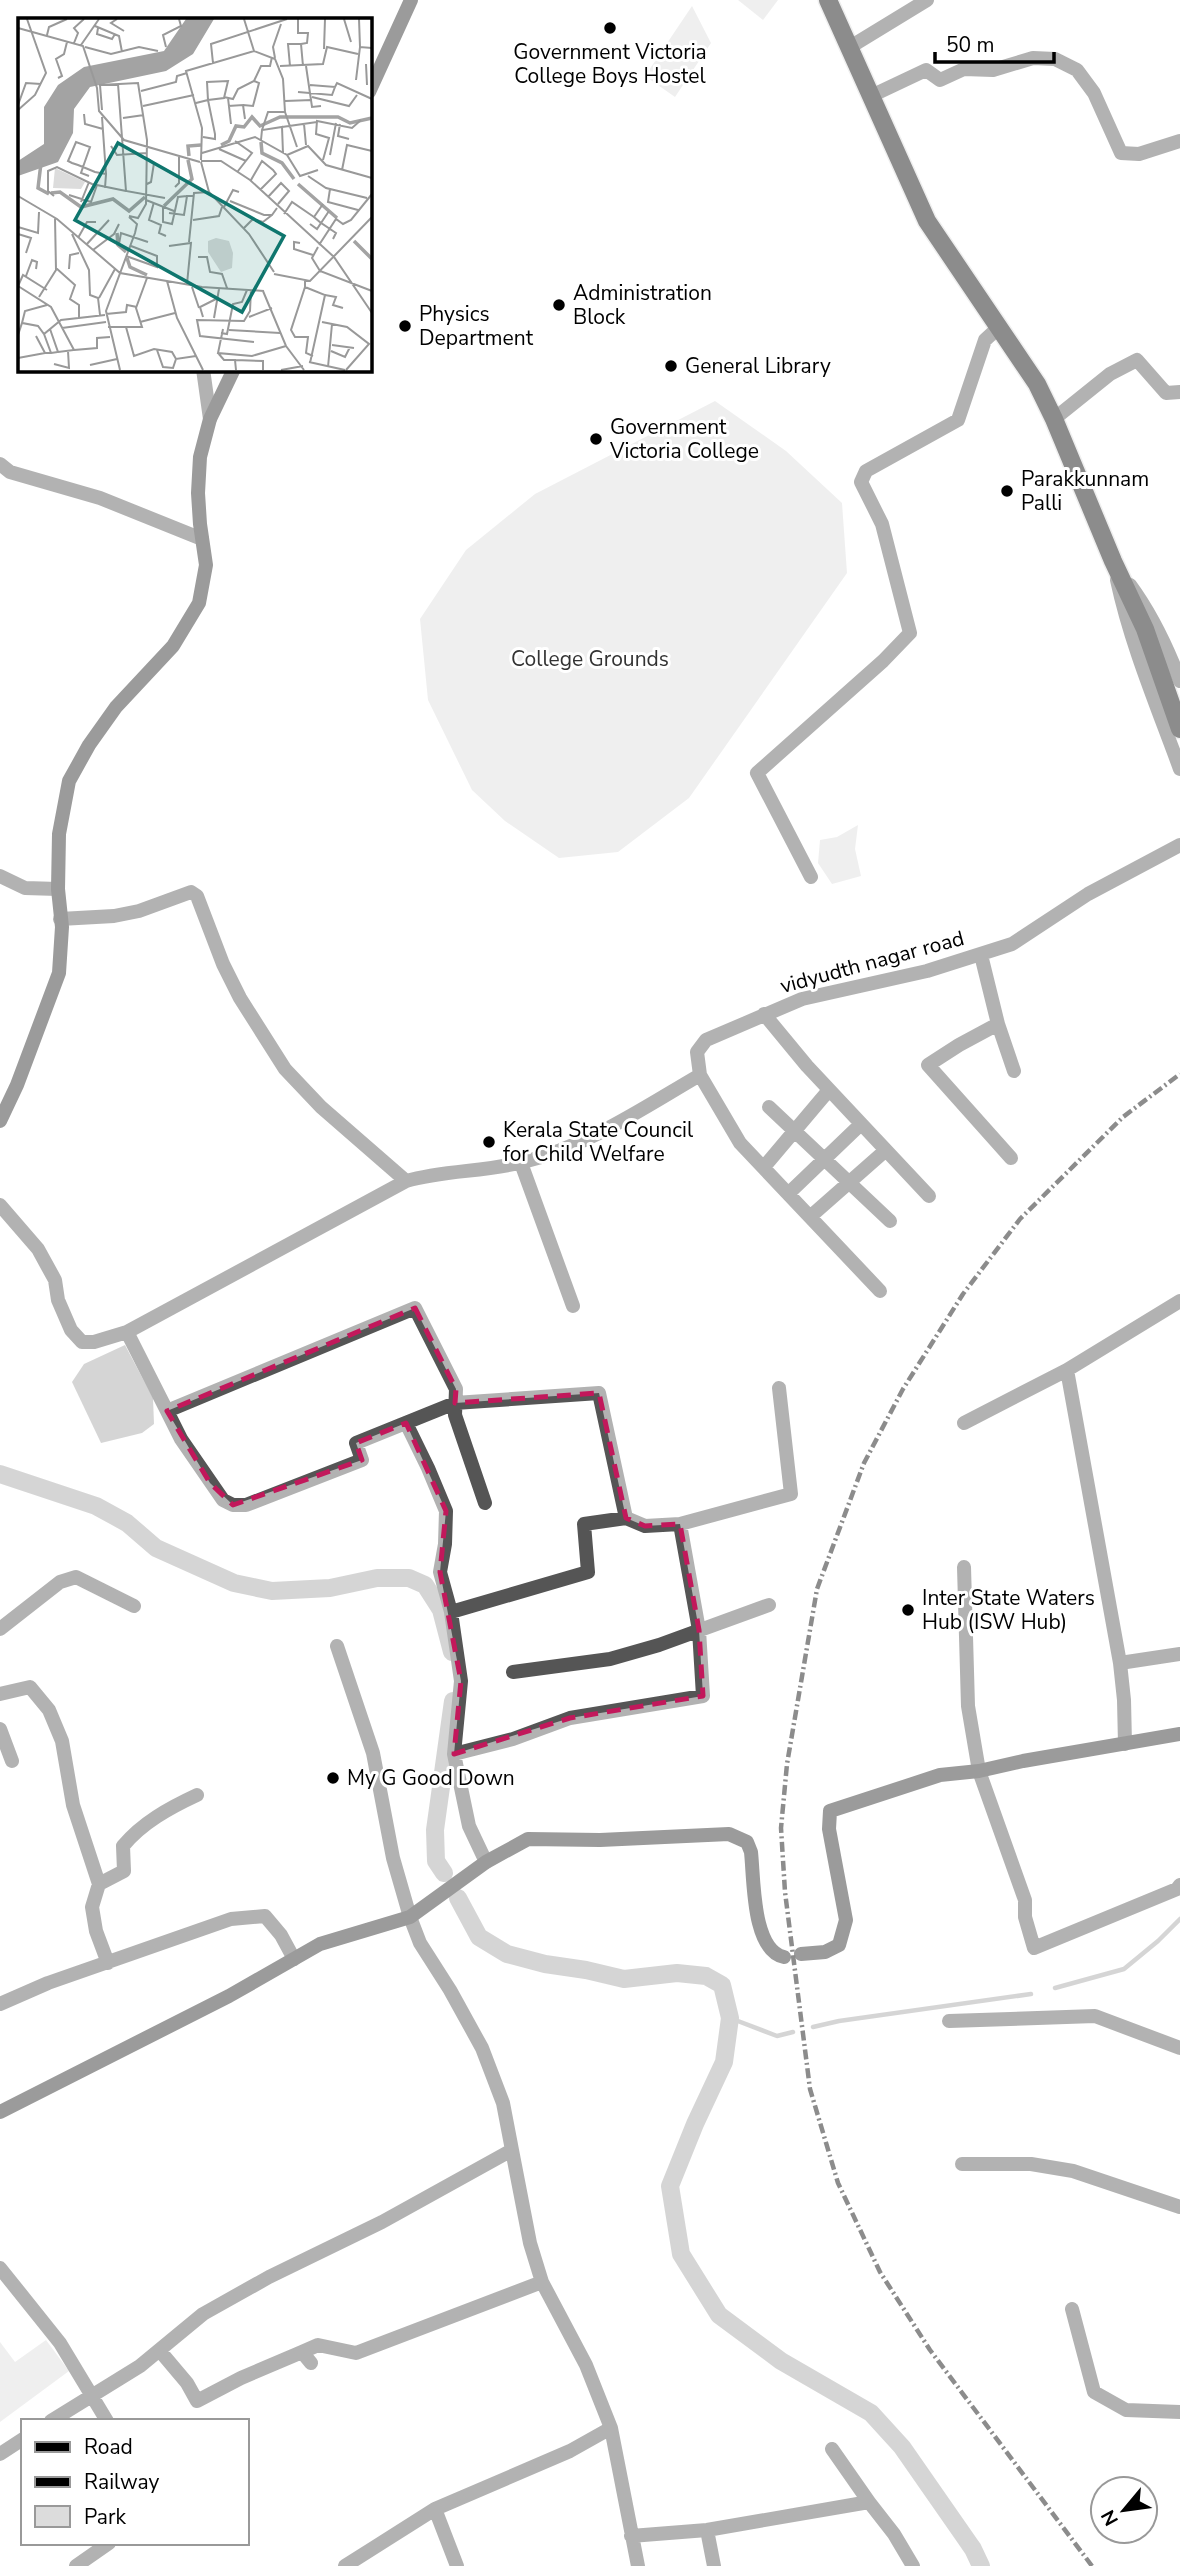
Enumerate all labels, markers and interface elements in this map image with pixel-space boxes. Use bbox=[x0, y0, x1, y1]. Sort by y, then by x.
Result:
inset map bbox=[18, 18, 371, 371]
marker: Government Victoria College Boys Hostel bbox=[602, 20, 618, 36]
scale bar bbox=[935, 21, 1054, 65]
text: 50 m bbox=[946, 31, 995, 59]
place label: Government Victoria College Boys Hostel bbox=[513, 38, 707, 90]
place label: Administration Block bbox=[573, 279, 712, 331]
marker: Administration Block bbox=[551, 297, 567, 313]
place label: Physics Department bbox=[419, 300, 534, 352]
marker: Physics Department bbox=[397, 318, 413, 334]
place label: General Library bbox=[685, 352, 831, 380]
marker: General Library bbox=[663, 358, 679, 374]
place label: Government Victoria College bbox=[609, 413, 759, 465]
marker: Government Victoria College bbox=[588, 431, 604, 447]
place label: Parakkunnam Palli bbox=[1021, 465, 1149, 517]
marker: Parakkunnam Palli bbox=[999, 483, 1015, 499]
park label: College Grounds bbox=[511, 645, 669, 673]
street label: vidyudth nagar road bbox=[777, 924, 967, 1000]
place label: Kerala State Council for Child Welfare bbox=[503, 1116, 694, 1168]
marker: Kerala State Council for Child Welfare bbox=[481, 1134, 497, 1150]
place label: Inter State Waters Hub (ISW Hub) bbox=[922, 1584, 1095, 1636]
marker: Inter State Waters Hub (ISW Hub) bbox=[900, 1602, 916, 1618]
place label: My G Good Down bbox=[347, 1764, 515, 1792]
marker: My G Good Down bbox=[325, 1770, 341, 1786]
legend bbox=[21, 2419, 248, 2545]
text: Road bbox=[84, 2433, 133, 2461]
text: Railway bbox=[84, 2468, 159, 2496]
north arrow bbox=[1089, 2475, 1159, 2545]
text: Park bbox=[84, 2503, 126, 2531]
text: N bbox=[1095, 2505, 1125, 2530]

